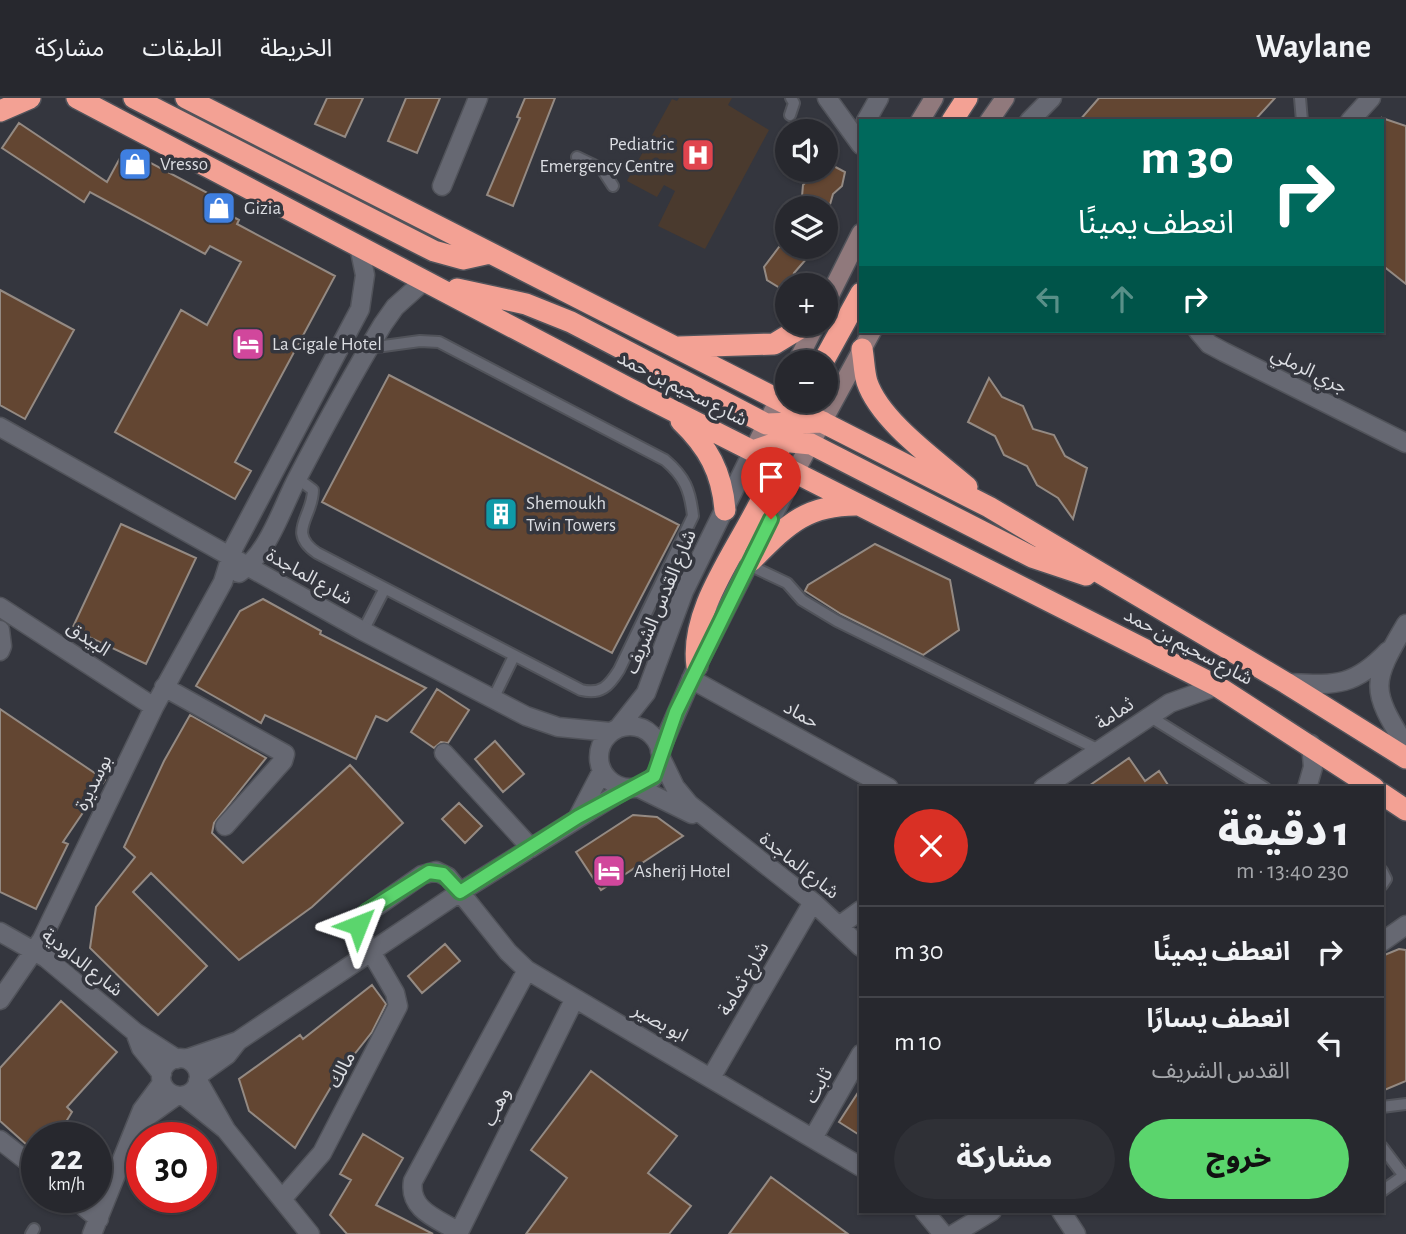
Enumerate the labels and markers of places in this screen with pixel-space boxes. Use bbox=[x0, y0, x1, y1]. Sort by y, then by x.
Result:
place label: Pediatric Emergency Centre bbox=[540, 135, 674, 176]
hospital icon: Pediatric Emergency Centre bbox=[679, 136, 717, 174]
shop icon: Vresso bbox=[116, 145, 154, 183]
place label: Vresso bbox=[160, 155, 208, 174]
shop icon: Gizia bbox=[200, 189, 238, 227]
place label: Gizia bbox=[244, 199, 281, 218]
hotel icon: La Cigale Hotel bbox=[229, 325, 267, 363]
place label: La Cigale Hotel bbox=[272, 335, 382, 354]
pin bbox=[741, 447, 801, 519]
place label: Shemoukh Twin Towers bbox=[526, 494, 616, 535]
building icon: Shemoukh Twin Towers bbox=[482, 495, 520, 533]
hotel icon: Asherij Hotel bbox=[590, 852, 628, 890]
place label: Asherij Hotel bbox=[634, 862, 731, 881]

